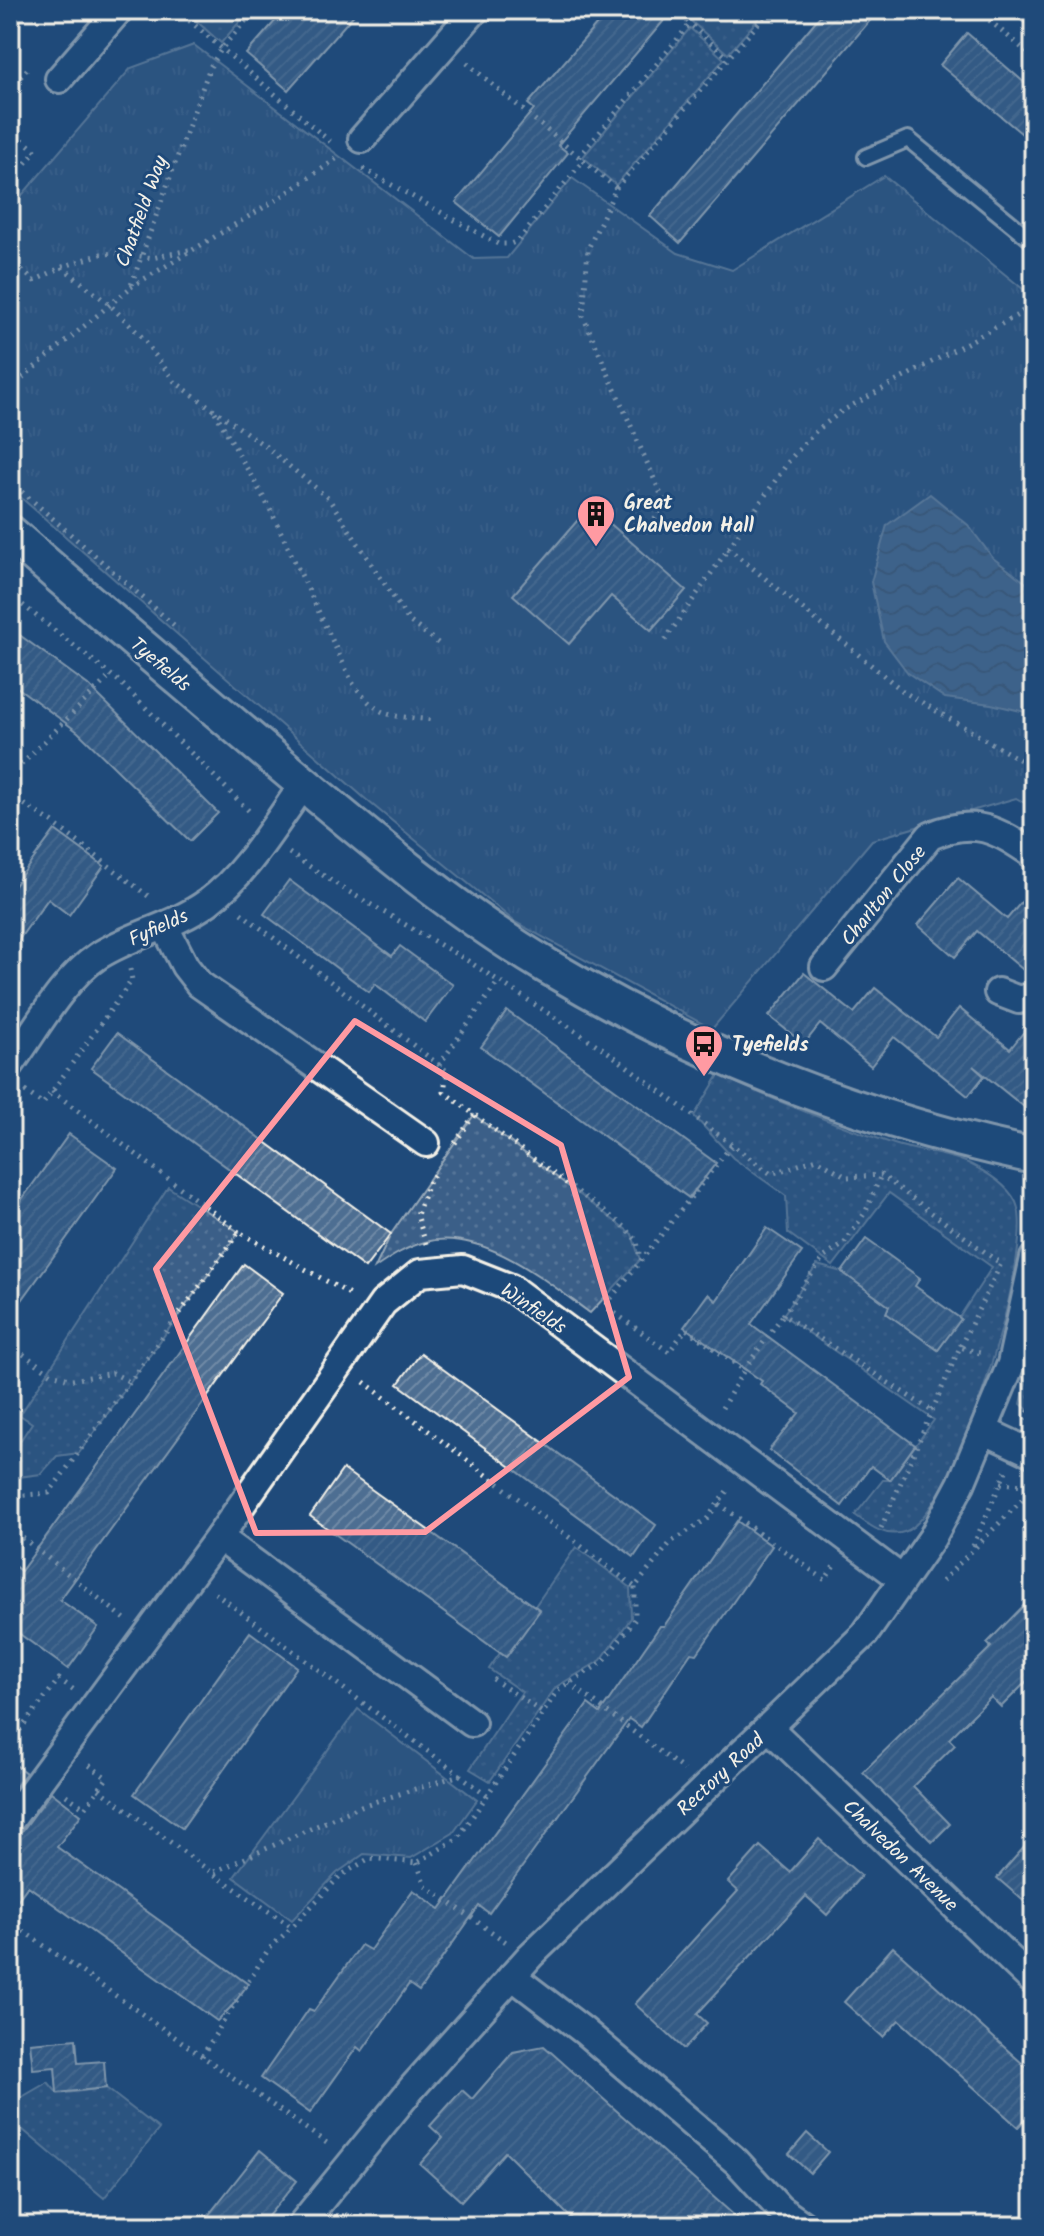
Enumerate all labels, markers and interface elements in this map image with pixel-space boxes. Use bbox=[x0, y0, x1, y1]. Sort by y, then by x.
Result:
street label: Chatfield Way bbox=[108, 151, 178, 272]
place label: Great Chalvedon Hall bbox=[624, 488, 755, 543]
building icon: Great Chalvedon Hall bbox=[575, 493, 617, 548]
street label: Tyefields bbox=[122, 630, 198, 701]
street label: Charlton Close bbox=[834, 839, 936, 954]
street label: Fyfields bbox=[124, 901, 194, 957]
bus stop icon: Tyefields bbox=[683, 1023, 725, 1078]
place label: Tyefields bbox=[732, 1030, 809, 1062]
street label: Winfields bbox=[493, 1276, 573, 1344]
street label: Rectory Road bbox=[670, 1725, 773, 1825]
street label: Chalvedon Avenue bbox=[834, 1792, 965, 1920]

